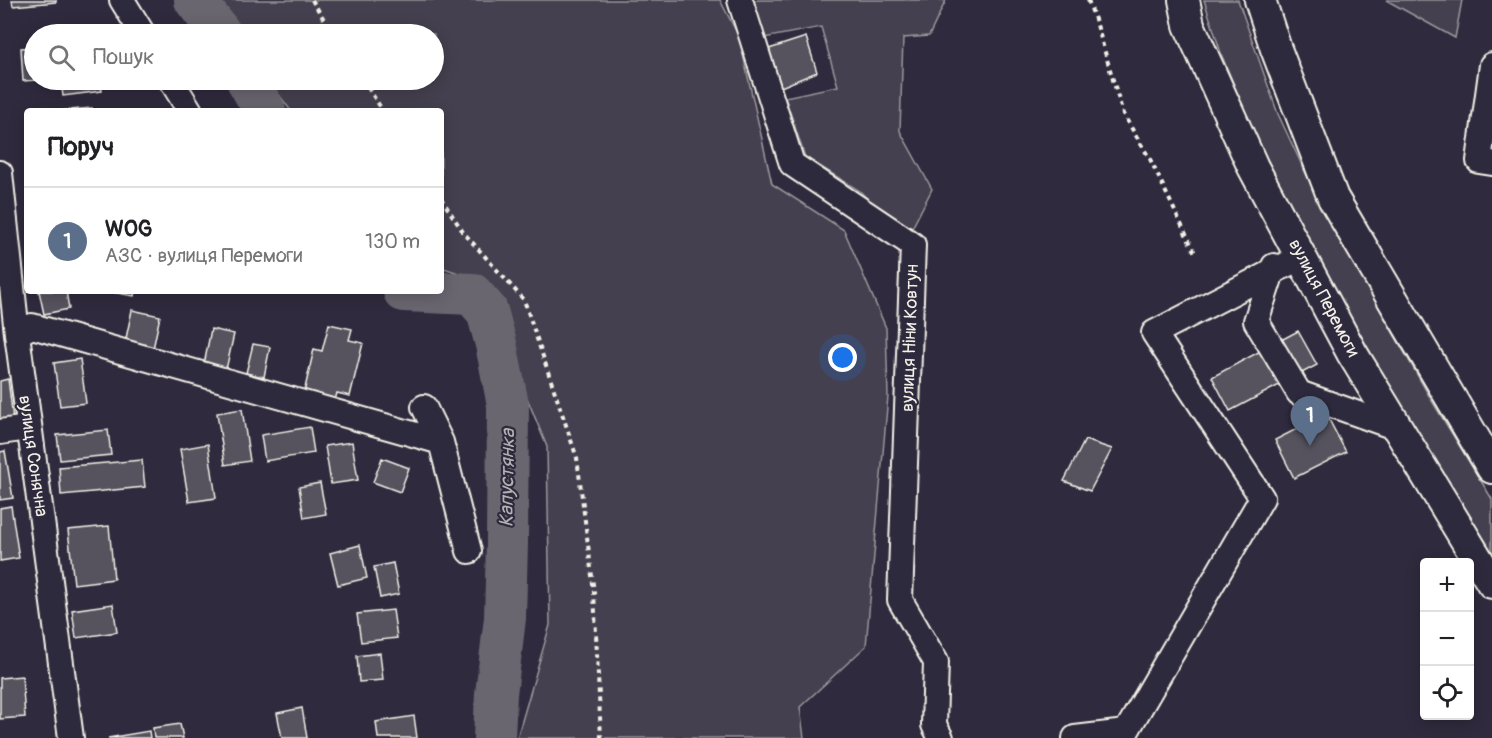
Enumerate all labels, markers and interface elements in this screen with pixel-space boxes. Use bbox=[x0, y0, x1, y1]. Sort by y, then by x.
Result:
search box bbox=[24, 24, 444, 90]
icon: search bbox=[45, 41, 78, 74]
text: Пошук bbox=[93, 43, 154, 71]
text: Поруч bbox=[48, 131, 114, 163]
text: WOG bbox=[105, 215, 152, 243]
text: 1 bbox=[64, 229, 71, 254]
text: 130 m bbox=[365, 229, 420, 254]
street label: вулиця Перемоги bbox=[1283, 235, 1365, 361]
text: АЗС · вулиця Перемоги bbox=[105, 243, 302, 268]
street label: вулиця Ніни Ковтун bbox=[896, 264, 924, 412]
your location bbox=[828, 343, 857, 372]
street label: вулиця Сонячна bbox=[13, 394, 53, 518]
pin: 1 bbox=[1290, 396, 1330, 446]
water label: Капустянка bbox=[494, 427, 520, 527]
map controls bbox=[1420, 558, 1474, 720]
button: + bbox=[1420, 558, 1474, 612]
button: − bbox=[1420, 612, 1474, 666]
button: locate bbox=[1420, 666, 1474, 720]

